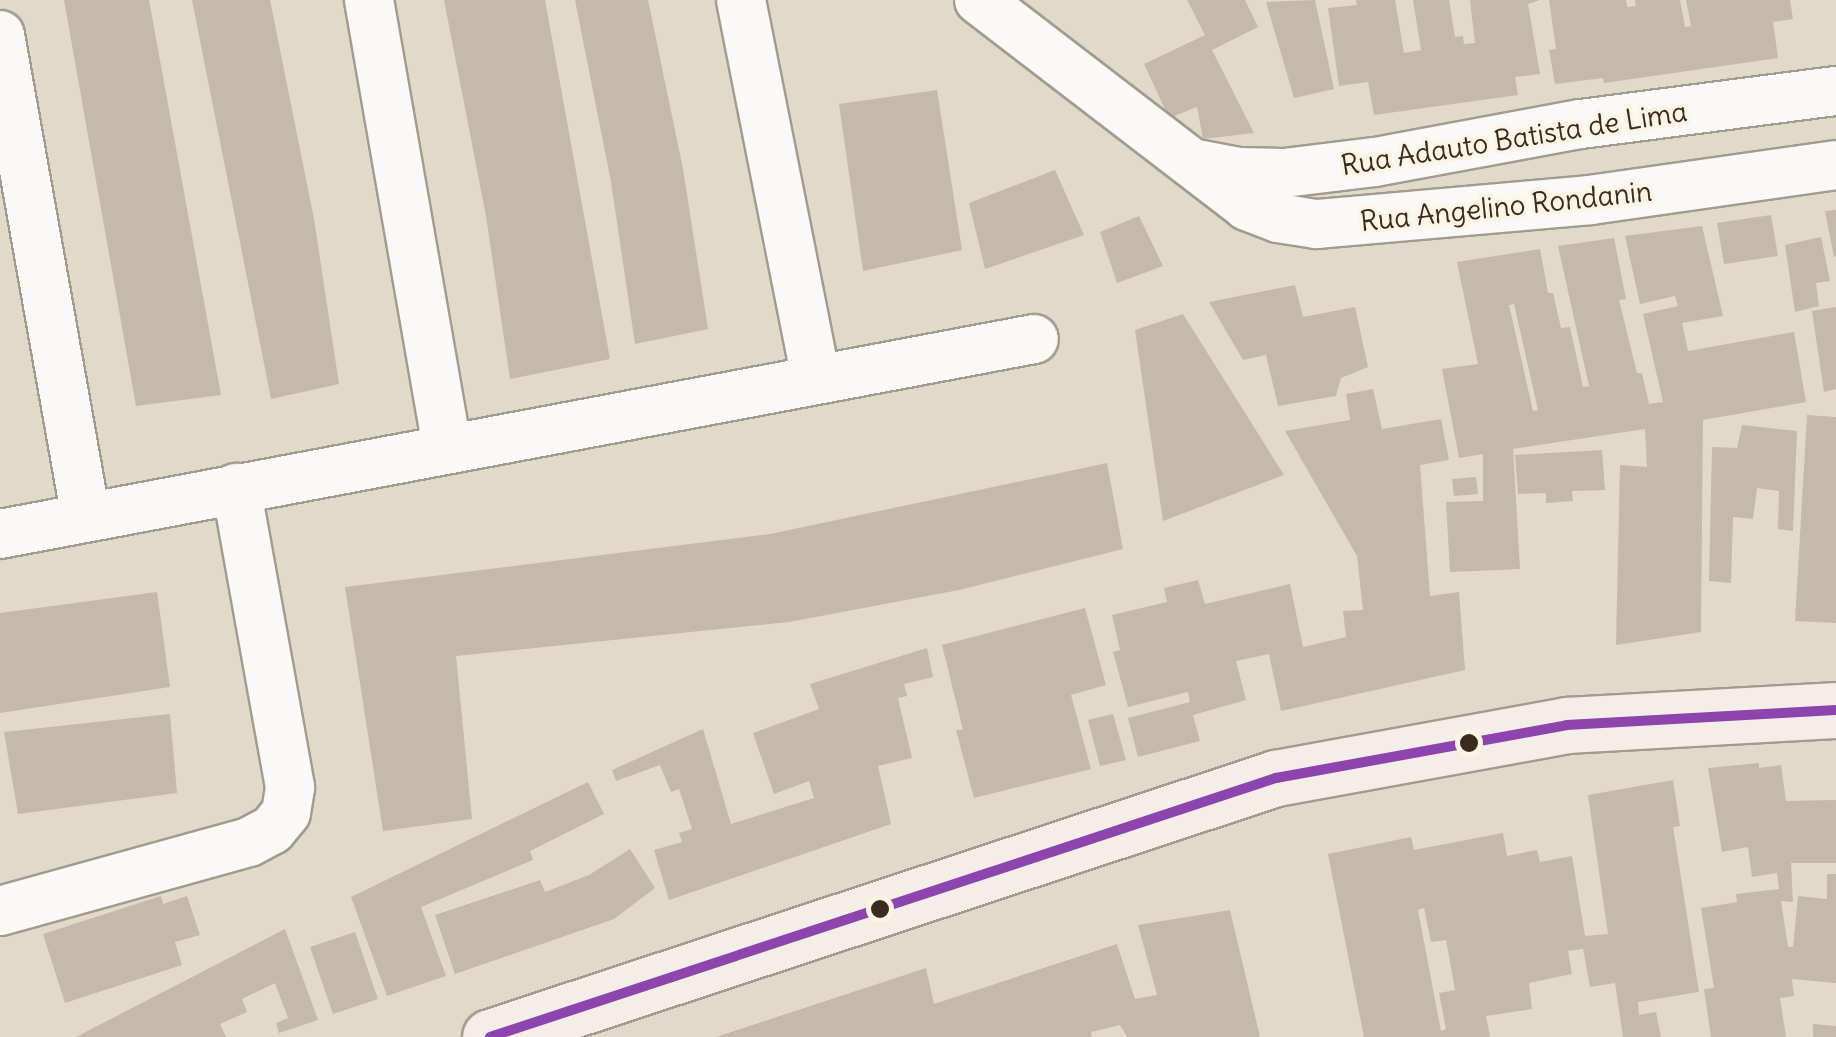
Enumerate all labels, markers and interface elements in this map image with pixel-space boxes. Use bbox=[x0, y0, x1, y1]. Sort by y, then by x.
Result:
street label: Rua Adauto Batista de Lima bbox=[1339, 94, 1689, 182]
street label: Rua Angelino Rondanin bbox=[1358, 174, 1654, 238]
unlabelled marker bbox=[1459, 733, 1479, 753]
unlabelled marker bbox=[870, 899, 890, 919]

